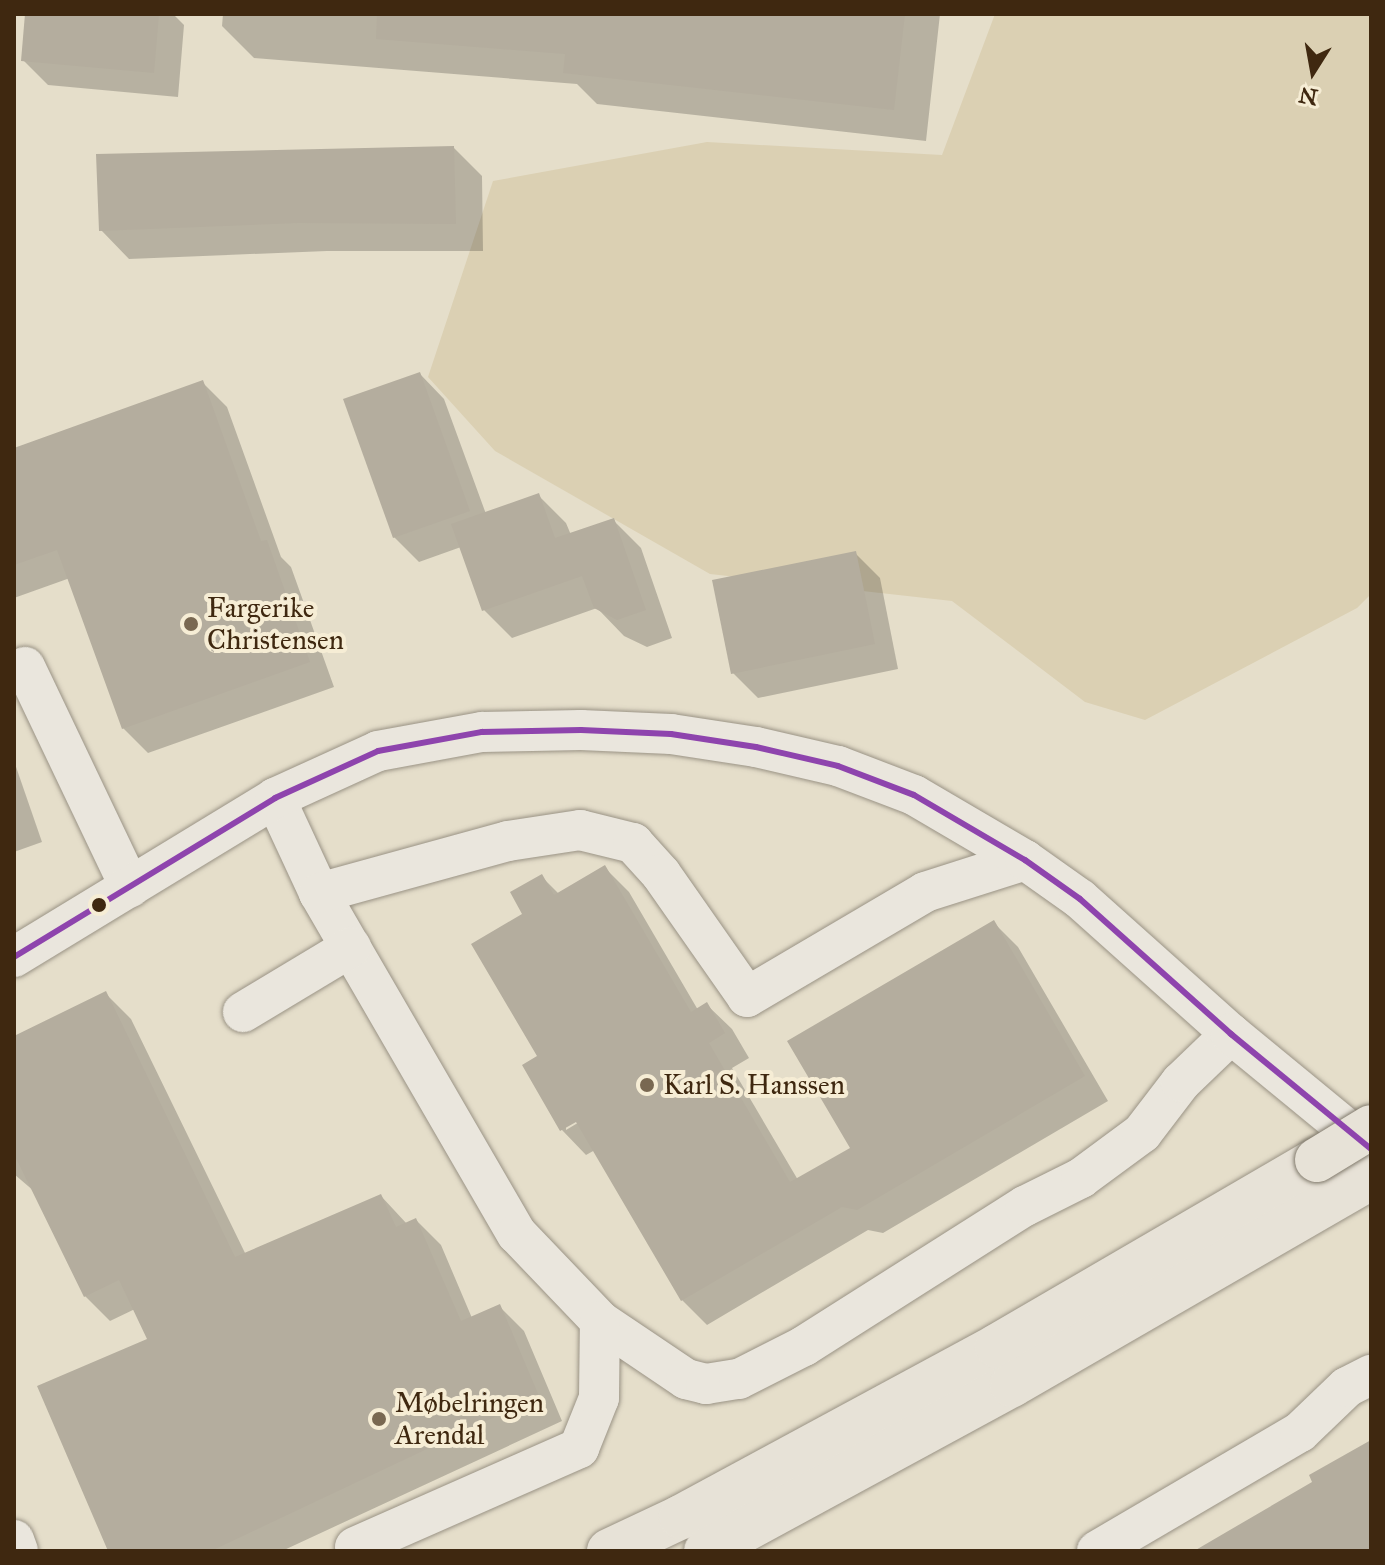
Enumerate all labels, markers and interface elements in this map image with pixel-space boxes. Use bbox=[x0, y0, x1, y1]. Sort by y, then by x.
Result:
north arrow bbox=[1273, 32, 1353, 112]
text: N bbox=[1297, 81, 1320, 111]
place label: Fargerike Christensen bbox=[207, 591, 344, 657]
marker: Fargerike Christensen bbox=[182, 615, 200, 633]
unlabelled marker bbox=[91, 897, 107, 913]
place label: Karl S. Hanssen bbox=[663, 1068, 845, 1102]
marker: Karl S. Hanssen bbox=[638, 1076, 656, 1094]
place label: Møbelringen Arendal bbox=[395, 1386, 544, 1452]
marker: Møbelringen Arendal bbox=[370, 1410, 388, 1428]

